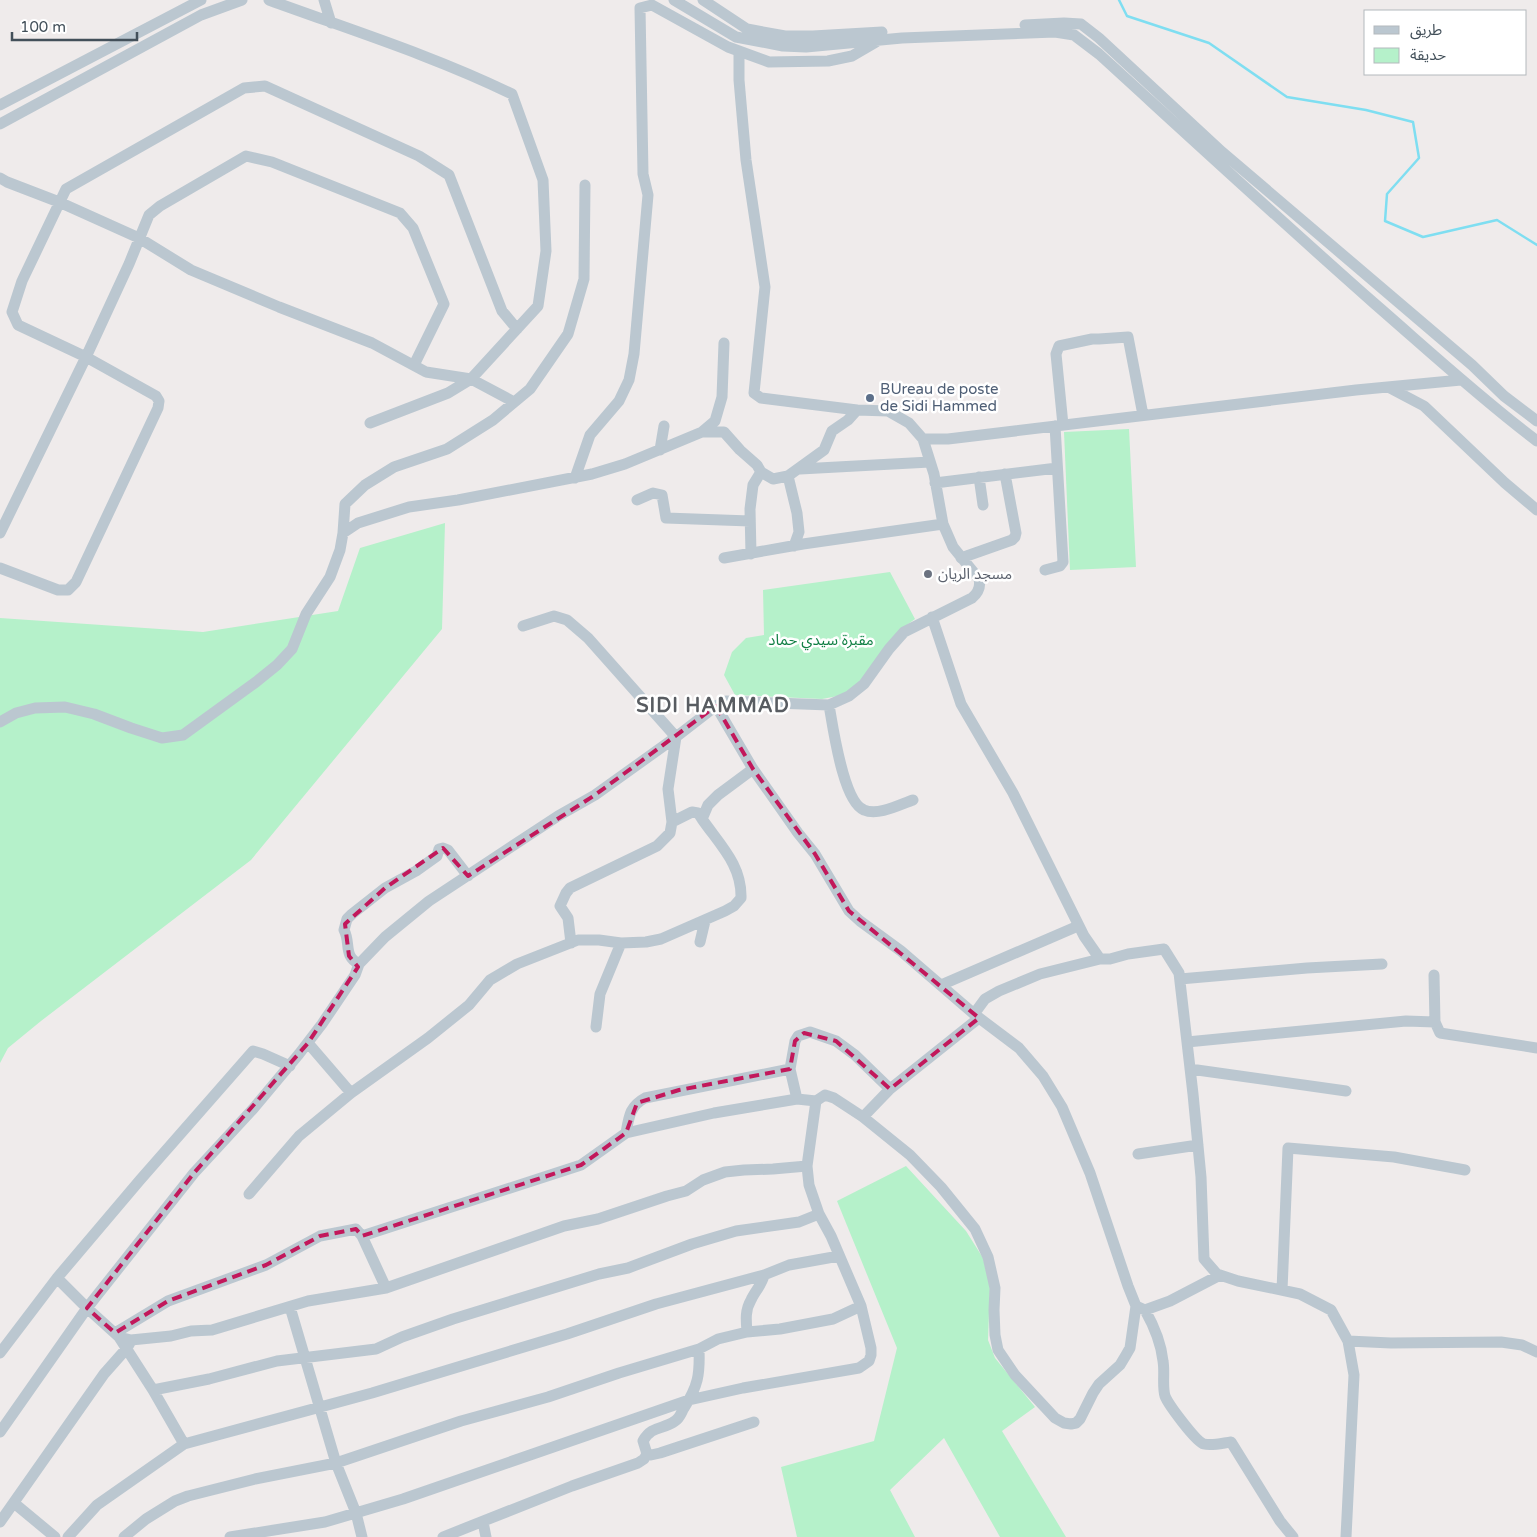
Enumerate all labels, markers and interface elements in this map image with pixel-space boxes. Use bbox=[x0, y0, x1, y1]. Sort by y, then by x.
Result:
scale bar bbox=[12, 10, 138, 42]
legend bbox=[1364, 10, 1527, 75]
text: 100 m bbox=[20, 18, 66, 36]
text: طريق bbox=[1410, 21, 1442, 40]
text: حديقة bbox=[1410, 46, 1446, 64]
place label: BUreau de poste de Sidi Hammed bbox=[880, 380, 999, 415]
marker: BUreau de poste de Sidi Hammed bbox=[864, 392, 876, 404]
place label: مسجد الريان bbox=[938, 565, 1012, 583]
marker: مسجد الريان bbox=[922, 568, 934, 580]
park label: مقبرة سيدي حماد bbox=[768, 631, 874, 651]
district label: SIDI HAMMAD bbox=[636, 694, 790, 718]

